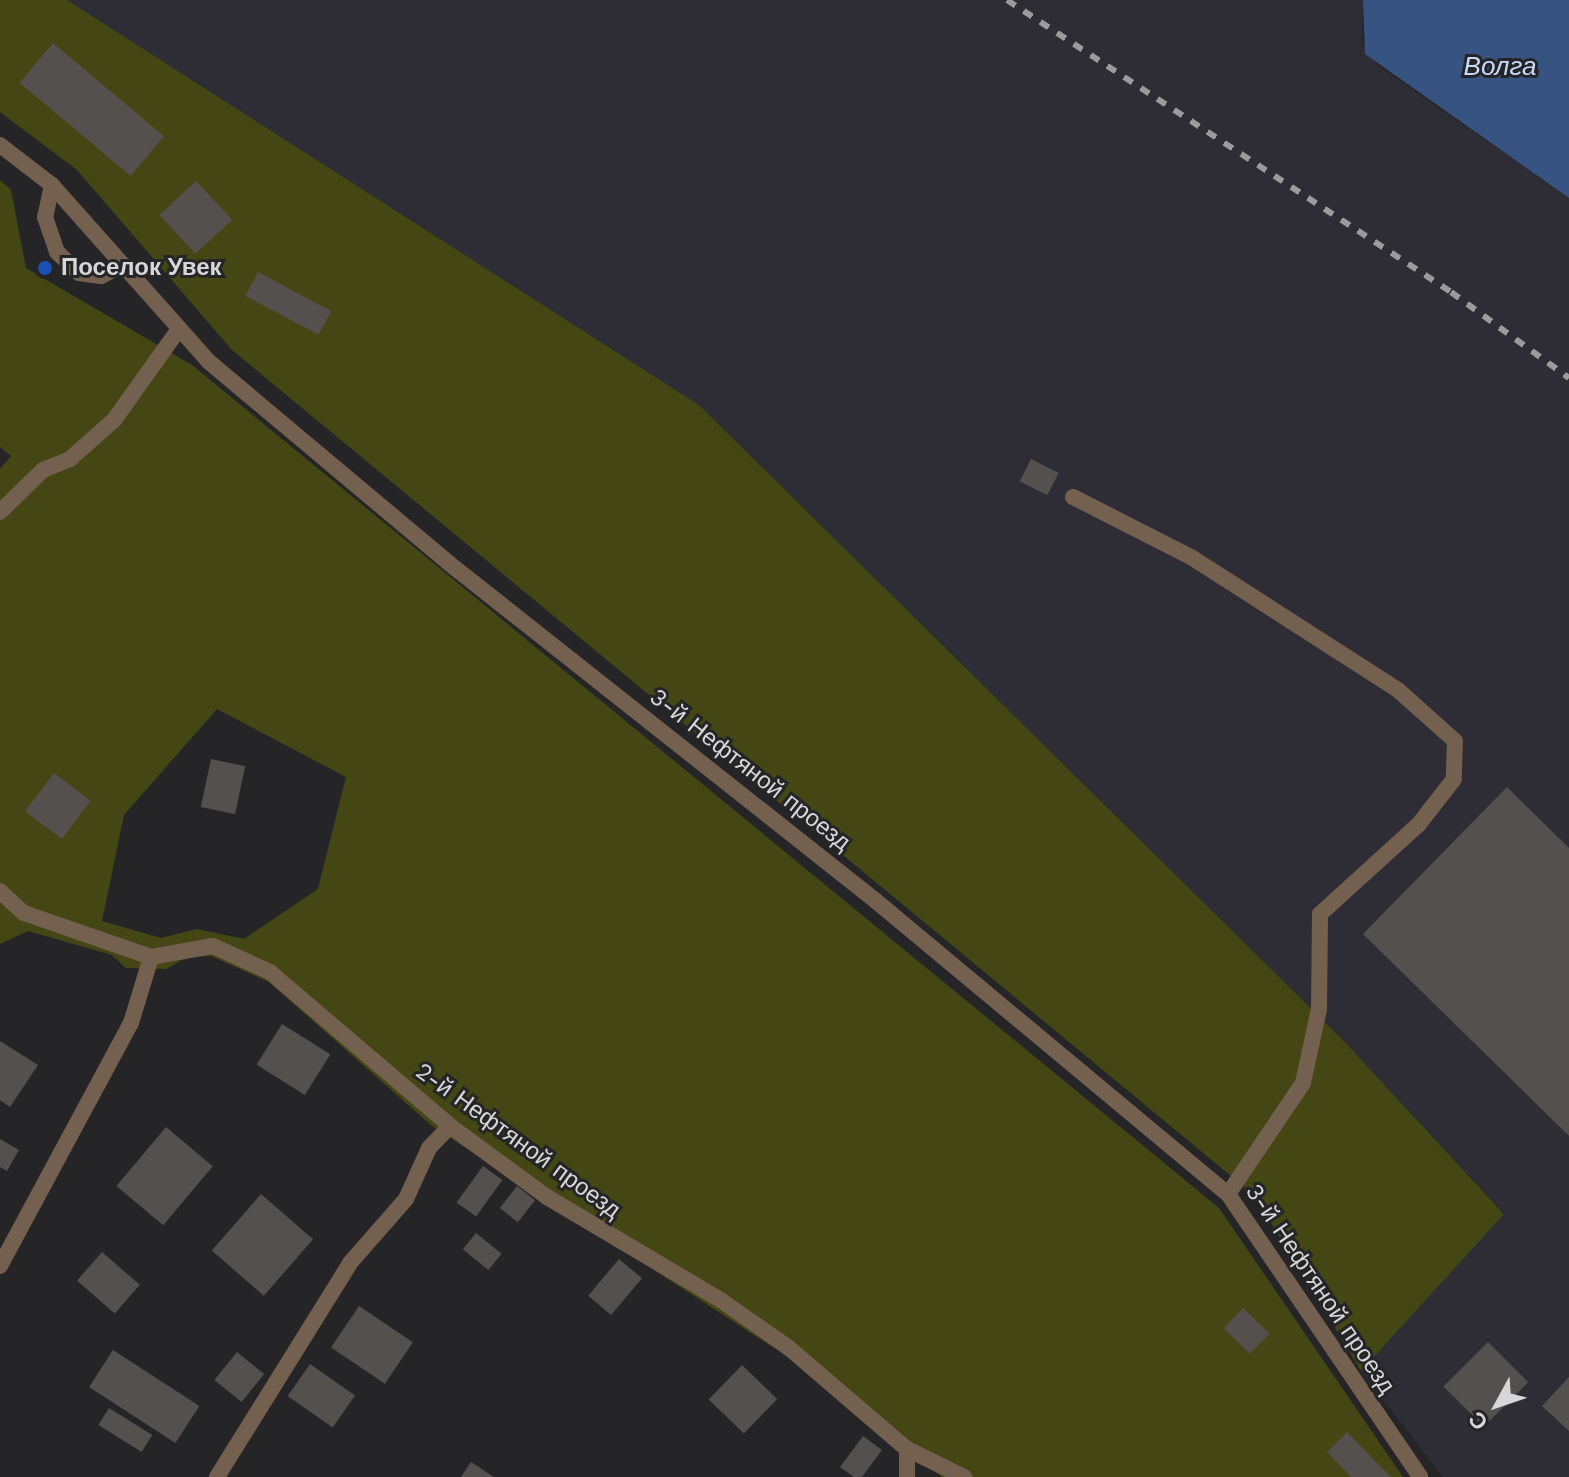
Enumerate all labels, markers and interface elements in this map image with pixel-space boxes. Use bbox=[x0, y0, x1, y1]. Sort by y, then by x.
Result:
water label: Волга bbox=[1464, 51, 1536, 83]
place label: Поселок Увек bbox=[61, 254, 222, 282]
marker: Поселок Увек bbox=[36, 259, 54, 277]
street label: 3-й Нефтяной проезд bbox=[644, 683, 856, 857]
street label: 2-й Нефтяной проезд bbox=[410, 1057, 626, 1225]
street label: 3-й Нефтяной проезд bbox=[1239, 1179, 1401, 1399]
north arrow bbox=[1457, 1365, 1537, 1445]
text: С bbox=[1464, 1407, 1493, 1435]

